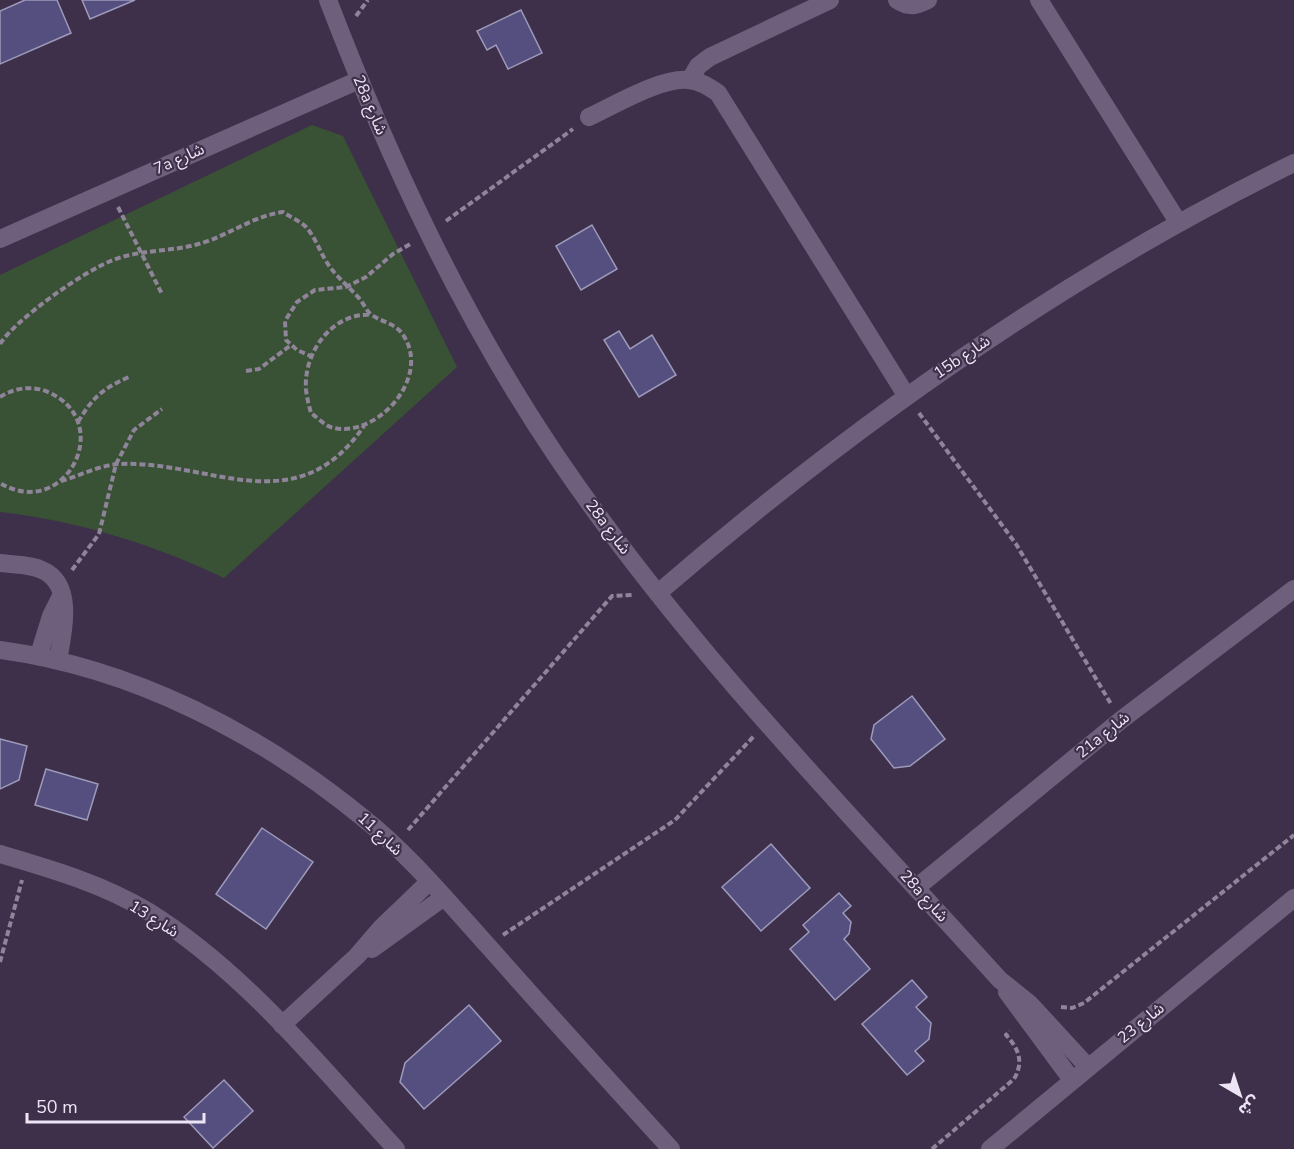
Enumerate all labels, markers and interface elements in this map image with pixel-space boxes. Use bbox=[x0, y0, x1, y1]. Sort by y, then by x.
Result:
street label: 28a شارع bbox=[347, 72, 392, 139]
street label: 7a شارع bbox=[150, 138, 208, 181]
street label: 15b شارع bbox=[929, 330, 995, 385]
street label: 28a شارع bbox=[579, 495, 636, 559]
street label: 21a شارع bbox=[1072, 707, 1135, 764]
street label: شارع 11 bbox=[352, 807, 407, 861]
street label: 28a شارع bbox=[894, 865, 953, 927]
street label: شارع 13 bbox=[125, 895, 183, 944]
street label: شارع 23 bbox=[1113, 997, 1170, 1049]
north arrow bbox=[1210, 1065, 1270, 1125]
scale bar bbox=[27, 1086, 204, 1124]
text: ش bbox=[1233, 1090, 1264, 1121]
text: 50 m bbox=[36, 1095, 78, 1119]

